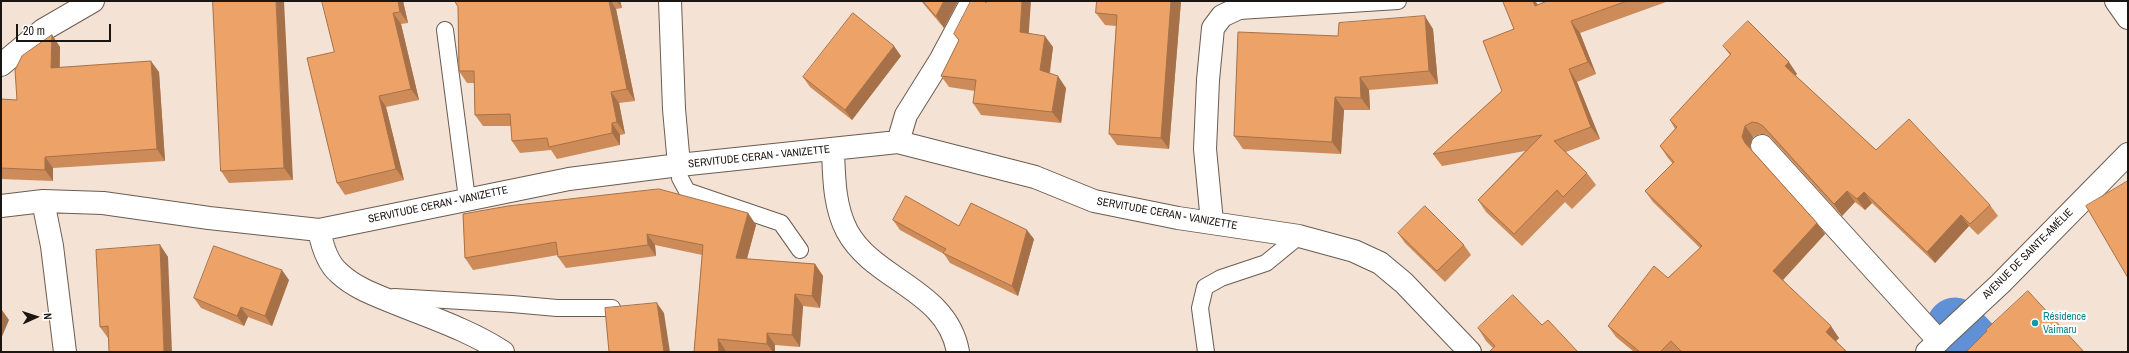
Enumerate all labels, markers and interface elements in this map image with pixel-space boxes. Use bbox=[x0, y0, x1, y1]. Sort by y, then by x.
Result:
scale bar bbox=[18, 16, 113, 42]
text: 20 m bbox=[23, 23, 45, 39]
street label: SERVITUDE CERAN - VANIZETTE bbox=[687, 143, 831, 171]
street label: SERVITUDE CERAN - VANIZETTE bbox=[367, 184, 509, 226]
street label: SERVITUDE CERAN - VANIZETTE bbox=[1096, 195, 1238, 233]
street label: AVENUE DE SAINTE-AMÉLIE bbox=[1980, 206, 2076, 302]
north arrow bbox=[16, 297, 56, 337]
place label: Résidence Vaimaru bbox=[2043, 310, 2086, 336]
text: N bbox=[41, 313, 55, 320]
marker: Résidence Vaimaru bbox=[2030, 318, 2040, 328]

